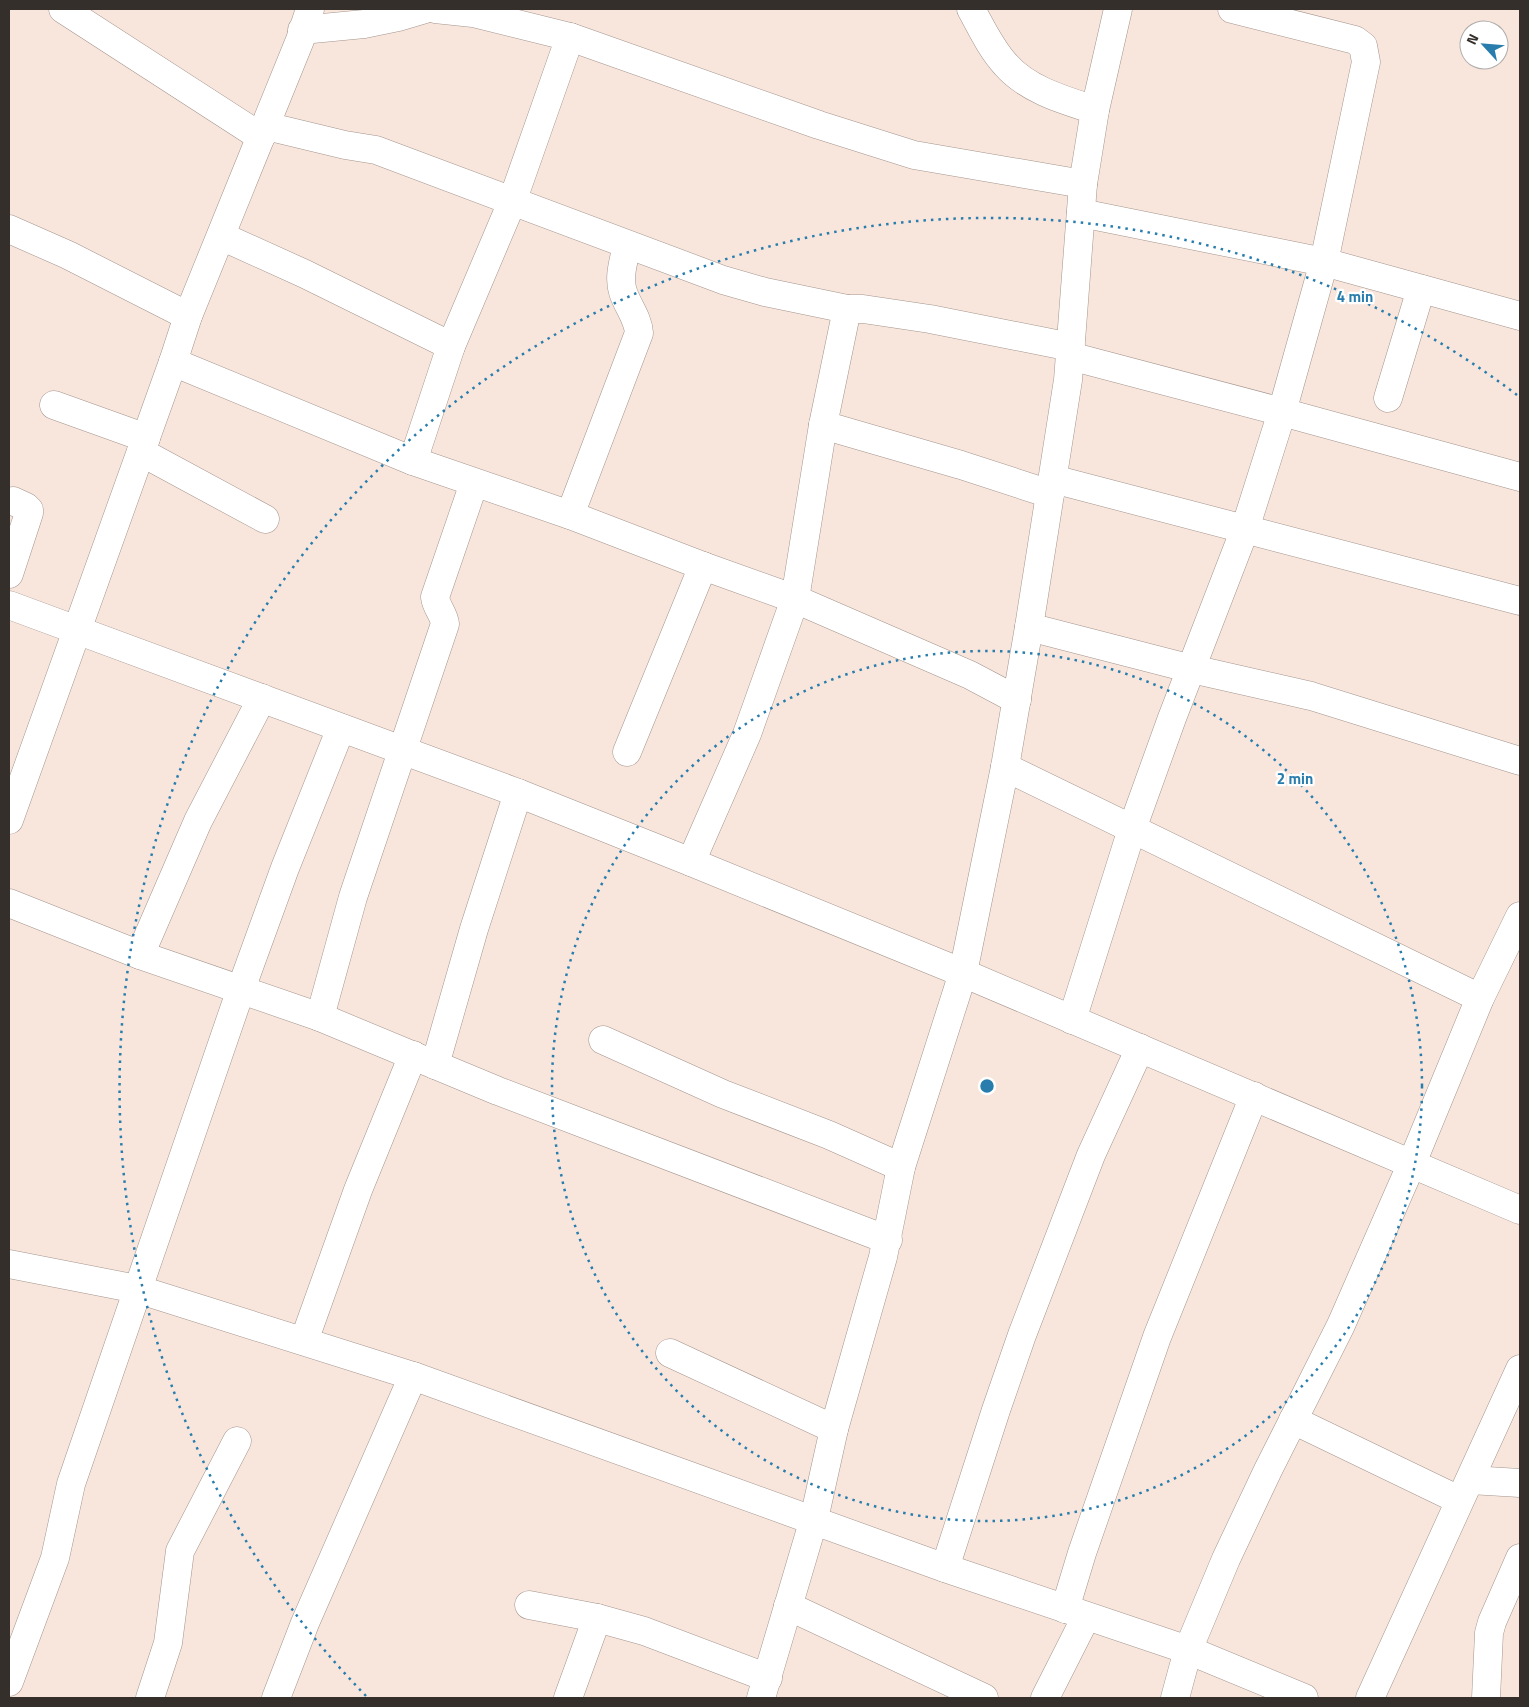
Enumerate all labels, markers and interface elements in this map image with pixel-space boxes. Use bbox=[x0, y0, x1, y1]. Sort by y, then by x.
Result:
north arrow bbox=[1459, 20, 1509, 70]
text: N bbox=[1460, 30, 1483, 48]
text: 4 min bbox=[1337, 285, 1373, 308]
text: 2 min bbox=[1277, 767, 1313, 790]
centre of rings bbox=[978, 1077, 996, 1095]

